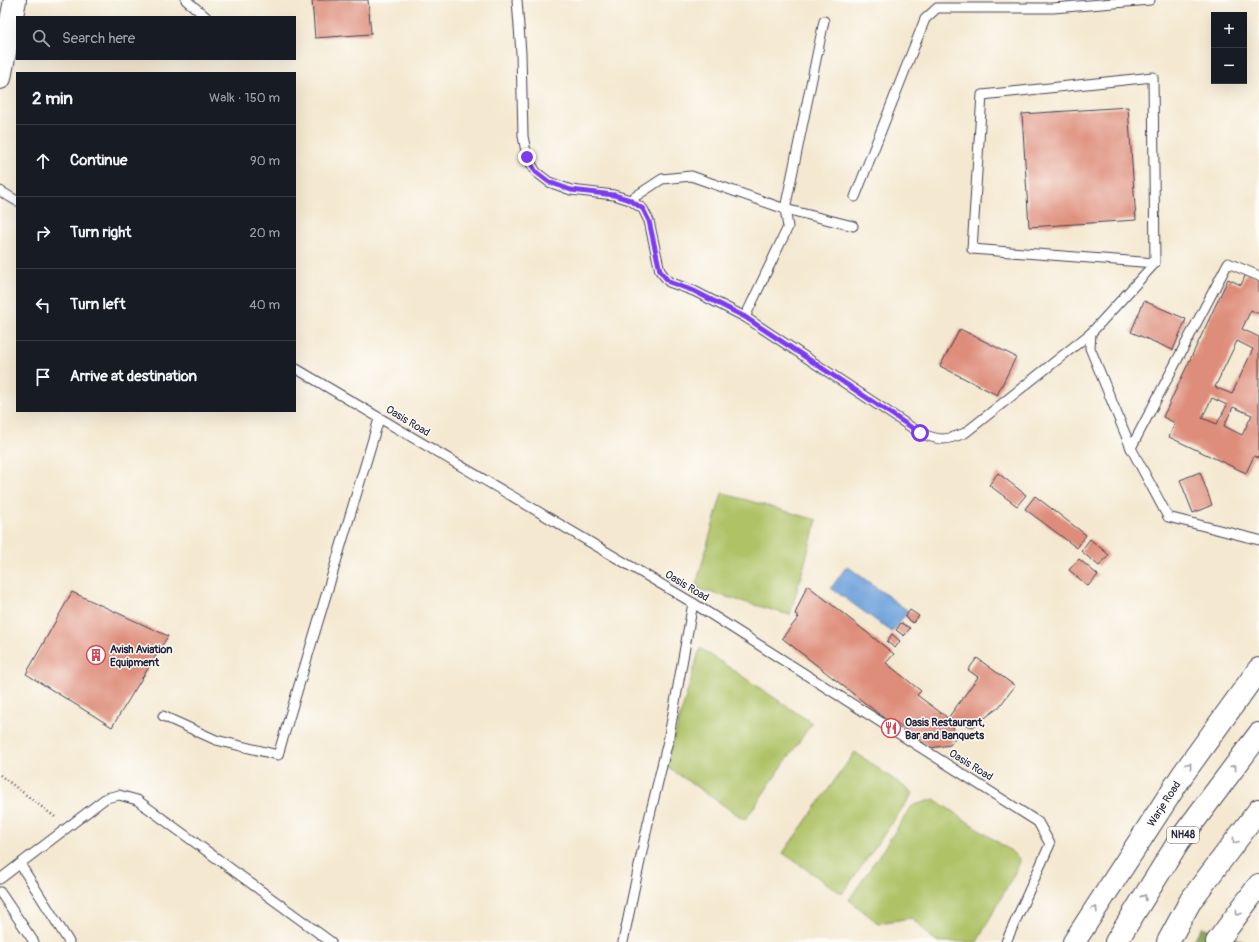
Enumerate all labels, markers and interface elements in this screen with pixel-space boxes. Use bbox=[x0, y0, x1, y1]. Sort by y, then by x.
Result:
map controls bbox=[1211, 12, 1247, 84]
button: + bbox=[1211, 12, 1247, 48]
search box bbox=[16, 16, 296, 60]
icon: search bbox=[30, 27, 52, 49]
text: Search here bbox=[62, 29, 135, 48]
button: − bbox=[1211, 48, 1247, 84]
text: 2 min bbox=[32, 88, 73, 109]
text: Walk · 150 m bbox=[209, 90, 280, 106]
route end bbox=[518, 148, 536, 166]
icon: ahead bbox=[32, 150, 54, 172]
text: Continue bbox=[70, 151, 128, 170]
text: 90 m bbox=[250, 153, 280, 169]
icon: right bbox=[32, 222, 54, 244]
text: Turn right bbox=[70, 223, 131, 242]
text: 20 m bbox=[249, 225, 280, 241]
icon: left bbox=[32, 294, 54, 316]
text: Turn left bbox=[70, 295, 126, 314]
text: 40 m bbox=[249, 297, 280, 313]
icon: arrive bbox=[32, 366, 54, 388]
text: Arrive at destination bbox=[70, 367, 197, 386]
street label: Oasis Road bbox=[384, 403, 432, 439]
route start bbox=[911, 424, 929, 442]
street label: Oasis Road bbox=[663, 568, 711, 604]
place label: Avish Aviation Equipment bbox=[110, 643, 172, 669]
building icon: Avish Aviation Equipment bbox=[85, 644, 107, 666]
place label: Oasis Restaurant, Bar and Banquets bbox=[905, 716, 985, 742]
restaurant icon: Oasis Restaurant, Bar and Banquets bbox=[880, 717, 902, 739]
street label: Oasis Road bbox=[947, 746, 995, 784]
one-way arrow bbox=[1184, 763, 1191, 770]
one-way arrow bbox=[1229, 765, 1236, 772]
street label: Warje Road bbox=[1145, 779, 1183, 829]
road number: NH48 bbox=[1167, 827, 1199, 843]
one-way arrow bbox=[1233, 837, 1240, 844]
one-way arrow bbox=[1139, 894, 1147, 901]
one-way arrow bbox=[1090, 906, 1098, 913]
one-way arrow bbox=[1236, 909, 1243, 916]

